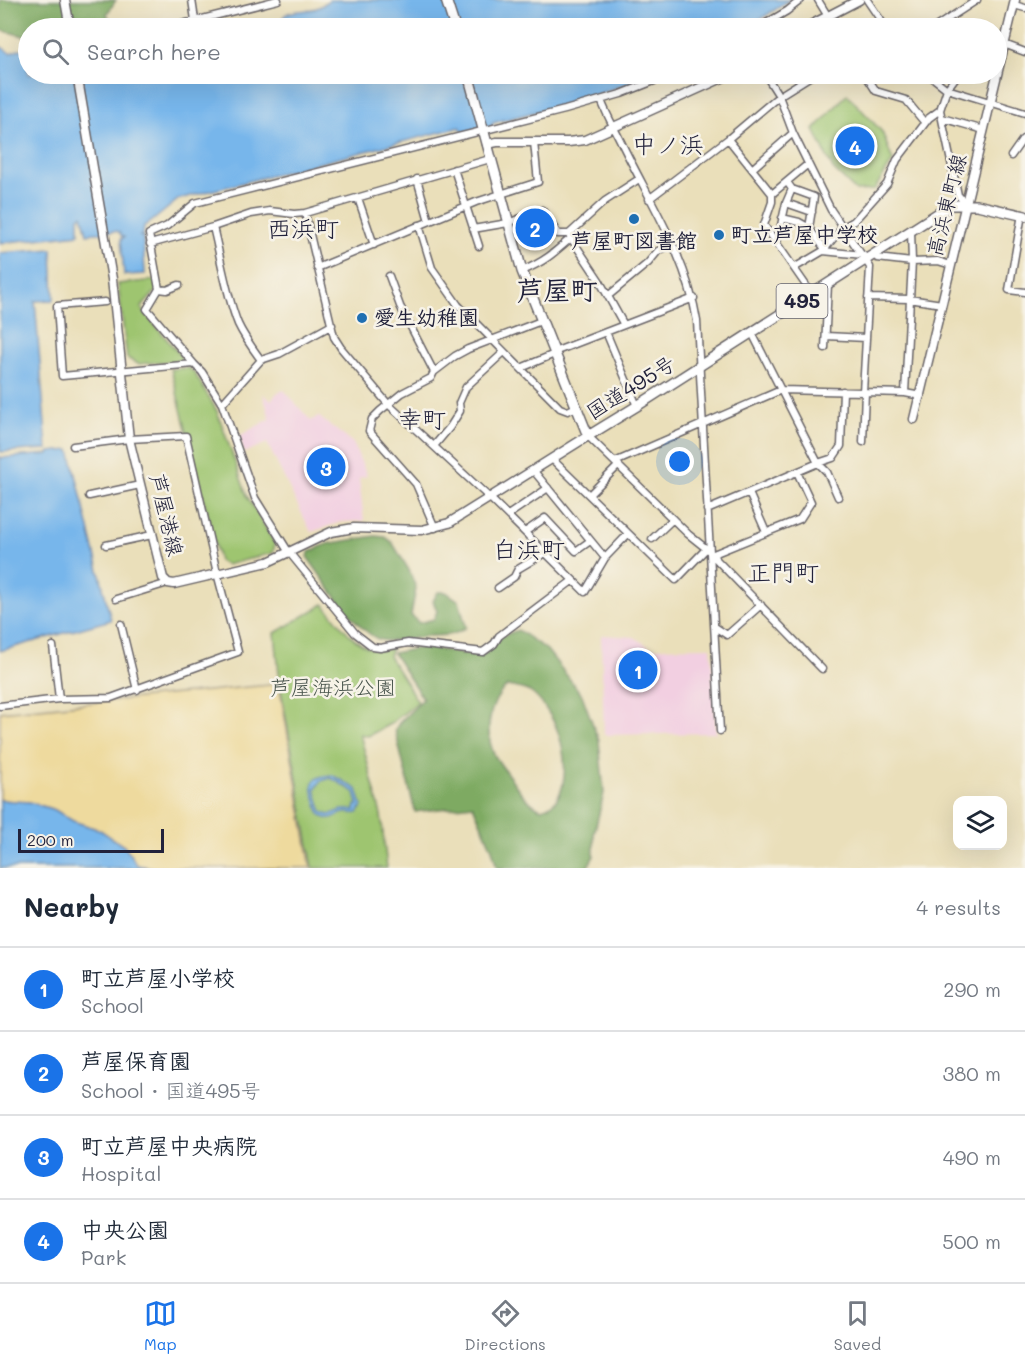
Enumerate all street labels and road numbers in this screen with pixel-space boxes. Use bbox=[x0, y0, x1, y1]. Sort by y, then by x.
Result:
street label: 高浜東町線 bbox=[920, 150, 971, 259]
road number: 495 bbox=[776, 284, 828, 318]
street label: 国道495号 bbox=[581, 349, 680, 425]
street label: 芦屋港線 bbox=[145, 471, 190, 559]

